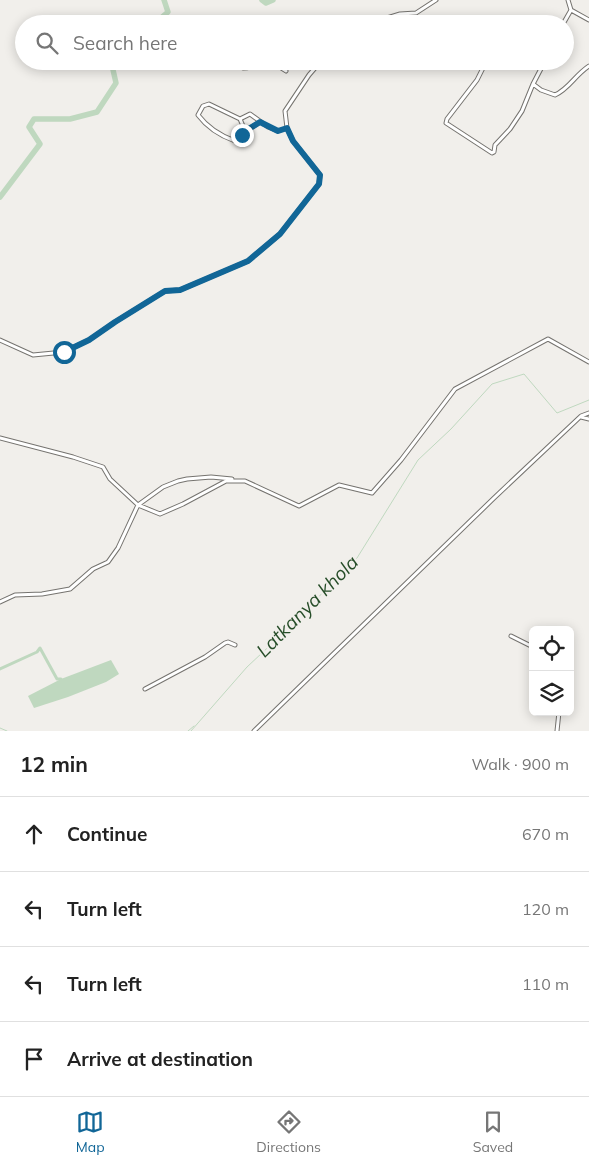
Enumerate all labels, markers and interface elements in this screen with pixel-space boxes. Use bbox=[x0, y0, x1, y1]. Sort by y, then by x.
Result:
search box bbox=[15, 15, 574, 70]
icon: search bbox=[33, 29, 61, 57]
text: Search here bbox=[73, 31, 177, 55]
route end bbox=[231, 124, 254, 147]
route start bbox=[53, 341, 76, 364]
water label: Latkanya khola bbox=[251, 550, 363, 662]
map controls bbox=[529, 626, 574, 716]
button: locate bbox=[529, 626, 574, 671]
button: layers bbox=[529, 671, 574, 716]
text: 12 min bbox=[20, 751, 88, 777]
text: Walk · 900 m bbox=[471, 754, 569, 774]
icon: ahead bbox=[20, 820, 48, 848]
text: Continue bbox=[67, 822, 147, 846]
text: 670 m bbox=[522, 824, 569, 844]
icon: left bbox=[20, 895, 48, 923]
text: Turn left bbox=[67, 897, 142, 921]
text: 120 m bbox=[522, 899, 569, 919]
icon: left bbox=[20, 970, 48, 998]
text: Turn left bbox=[67, 972, 142, 996]
text: 110 m bbox=[522, 974, 569, 994]
icon: arrive bbox=[20, 1045, 48, 1073]
text: Arrive at destination bbox=[67, 1047, 253, 1071]
tab: Map bbox=[76, 1108, 105, 1156]
tab: Directions bbox=[256, 1108, 321, 1156]
tab: Saved bbox=[473, 1108, 513, 1156]

